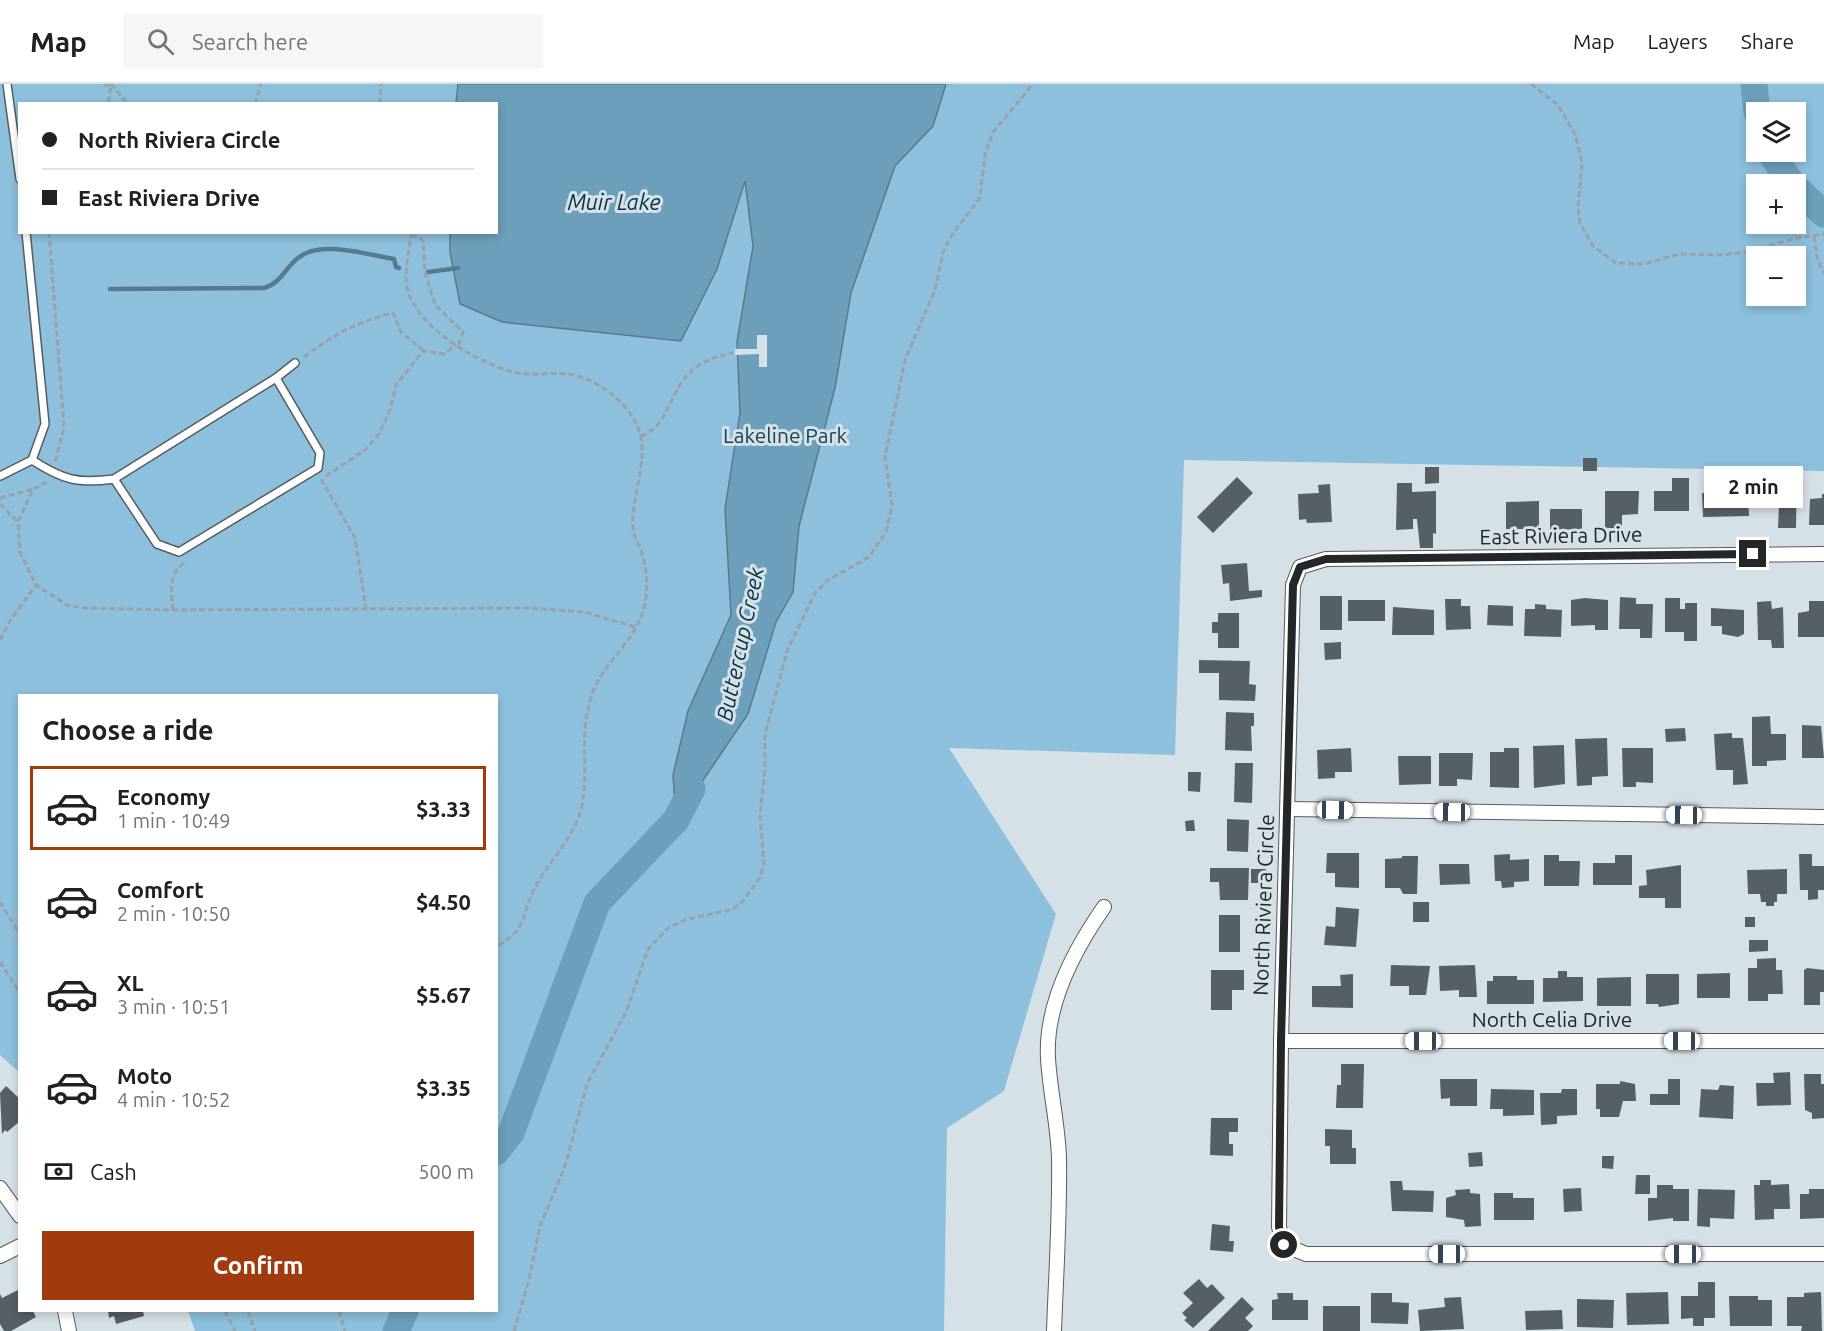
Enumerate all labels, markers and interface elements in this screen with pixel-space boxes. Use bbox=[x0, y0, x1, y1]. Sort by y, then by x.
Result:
search box bbox=[123, 14, 543, 68]
icon: search bbox=[144, 25, 177, 58]
text: Map bbox=[30, 26, 87, 57]
text: Search here bbox=[192, 29, 308, 54]
text: Map bbox=[1573, 29, 1614, 53]
text: Layers bbox=[1647, 29, 1708, 53]
text: Share bbox=[1741, 29, 1794, 53]
map controls bbox=[1746, 102, 1806, 306]
button: layers bbox=[1746, 102, 1806, 162]
text: North Riviera Circle bbox=[78, 127, 280, 152]
button: + bbox=[1746, 174, 1806, 234]
text: East Riviera Drive bbox=[78, 185, 260, 210]
water label: Muir Lake bbox=[567, 189, 661, 214]
button: − bbox=[1746, 246, 1806, 306]
park label: Lakeline Park bbox=[723, 423, 847, 447]
callout: 2 min bbox=[1704, 467, 1802, 509]
text: 2 min bbox=[1728, 475, 1779, 498]
street label: East Riviera Drive bbox=[1479, 522, 1643, 548]
route end bbox=[1739, 540, 1766, 567]
water label: Buttercup Creek bbox=[711, 564, 768, 723]
text: Choose a ride bbox=[42, 715, 214, 745]
icon: car bbox=[45, 781, 99, 835]
text: Economy bbox=[117, 784, 210, 809]
text: $3.33 bbox=[416, 796, 471, 821]
car bbox=[1317, 801, 1353, 819]
car bbox=[1434, 803, 1470, 821]
car bbox=[1666, 806, 1702, 824]
text: 1 min · 10:49 bbox=[117, 809, 231, 832]
street label: North Riviera Circle bbox=[1248, 814, 1278, 996]
icon: car bbox=[45, 874, 99, 928]
text: Comfort bbox=[117, 877, 204, 902]
text: $4.50 bbox=[416, 889, 471, 914]
text: 2 min · 10:50 bbox=[117, 902, 231, 925]
icon: car bbox=[45, 967, 99, 1021]
text: XL bbox=[117, 970, 144, 995]
text: $5.67 bbox=[416, 982, 471, 1007]
text: 3 min · 10:51 bbox=[117, 995, 231, 1018]
street label: North Celia Drive bbox=[1472, 1007, 1632, 1031]
car bbox=[1405, 1032, 1441, 1050]
car bbox=[1664, 1032, 1700, 1050]
icon: car bbox=[45, 1060, 99, 1114]
text: Moto bbox=[117, 1063, 172, 1088]
text: $3.35 bbox=[416, 1075, 471, 1100]
text: 4 min · 10:52 bbox=[117, 1088, 231, 1111]
icon: cash bbox=[42, 1155, 75, 1188]
text: Cash bbox=[90, 1159, 137, 1184]
text: 500 m bbox=[418, 1160, 474, 1183]
button: Confirm bbox=[42, 1231, 474, 1300]
route start bbox=[1270, 1231, 1297, 1258]
car bbox=[1429, 1245, 1465, 1263]
car bbox=[1665, 1245, 1701, 1263]

